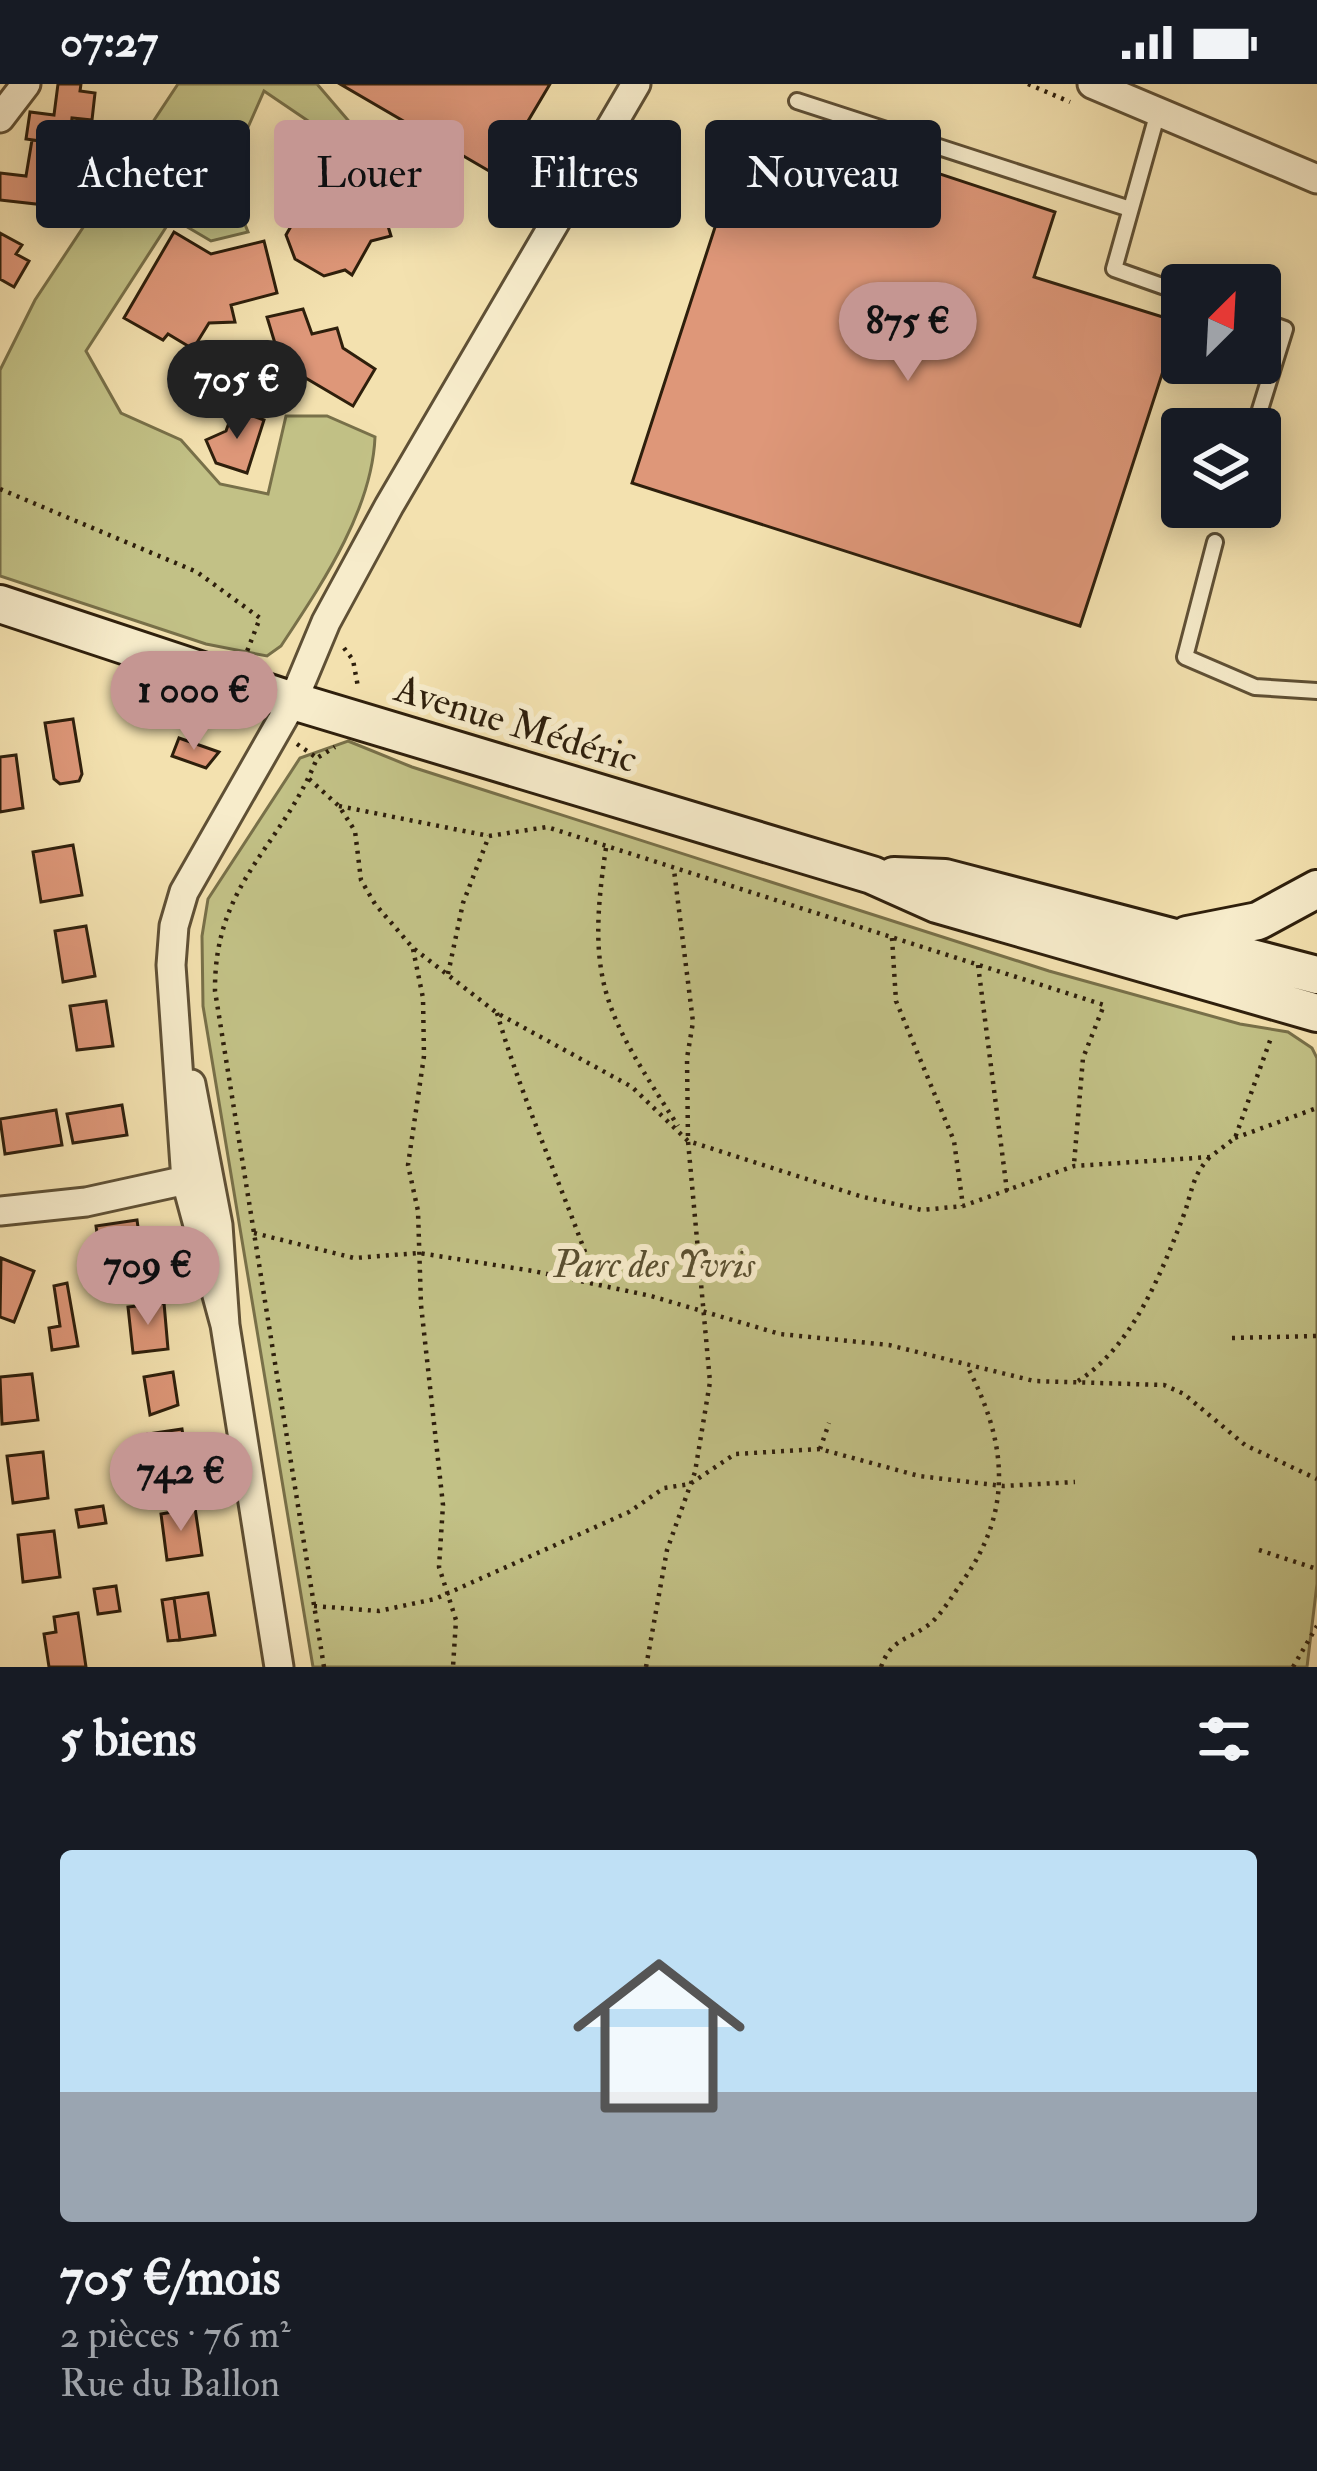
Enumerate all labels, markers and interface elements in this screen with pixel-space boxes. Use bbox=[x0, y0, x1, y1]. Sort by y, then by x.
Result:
text: 07:27 bbox=[60, 14, 158, 70]
chip: Acheter bbox=[36, 120, 250, 228]
chip: Louer bbox=[274, 120, 464, 228]
chip: Filtres bbox=[488, 120, 681, 228]
chip: Nouveau bbox=[705, 120, 941, 228]
north arrow bbox=[1161, 264, 1281, 384]
map controls bbox=[1161, 264, 1281, 528]
pin: 875 € bbox=[824, 282, 992, 384]
text: 875 € bbox=[866, 296, 950, 345]
pin: 705 € bbox=[153, 340, 321, 442]
text: 705 € bbox=[194, 354, 280, 403]
button: layers bbox=[1161, 408, 1281, 528]
pin: 1 000 € bbox=[83, 651, 305, 753]
street label: Avenue Médéric bbox=[388, 664, 643, 784]
text: 1 000 € bbox=[137, 665, 251, 714]
pin: 709 € bbox=[64, 1226, 232, 1328]
text: 709 € bbox=[104, 1240, 192, 1289]
park label: Parc des Yvris bbox=[552, 1240, 756, 1289]
pin: 742 € bbox=[97, 1432, 265, 1534]
text: 742 € bbox=[137, 1446, 225, 1495]
icon: filters bbox=[1191, 1706, 1257, 1772]
text: 5 biens bbox=[60, 1707, 196, 1771]
icon: home bbox=[551, 1928, 767, 2144]
text: 705 €/mois bbox=[60, 2246, 281, 2310]
text: 2 pièces · 76 m² bbox=[60, 2310, 291, 2359]
text: Rue du Ballon bbox=[60, 2359, 280, 2408]

